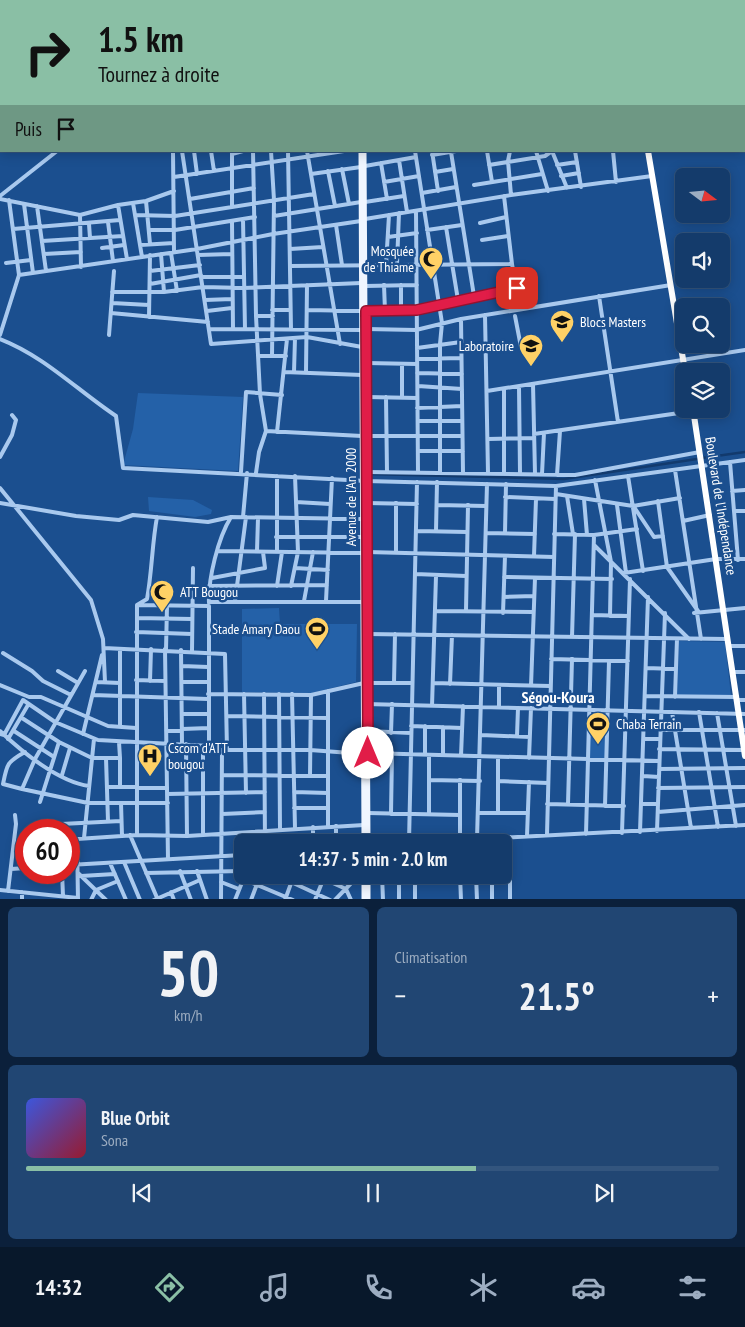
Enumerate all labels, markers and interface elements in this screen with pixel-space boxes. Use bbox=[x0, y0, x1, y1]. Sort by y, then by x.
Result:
text: 1.5 km bbox=[98, 16, 184, 62]
icon: right bbox=[15, 20, 80, 85]
text: Tournez à droite bbox=[98, 60, 220, 88]
icon: arrive bbox=[52, 115, 80, 143]
text: Puis bbox=[15, 117, 42, 141]
north arrow bbox=[675, 168, 730, 222]
map controls bbox=[675, 168, 730, 418]
button: sound bbox=[675, 233, 730, 288]
place label: Mosquée de Thiame bbox=[364, 242, 414, 276]
mosque icon: Mosquée de Thiame bbox=[418, 246, 444, 280]
pin bbox=[496, 267, 538, 309]
icon: arrive bbox=[503, 274, 531, 302]
button: search bbox=[675, 298, 730, 353]
school or university icon: Blocs Masters bbox=[549, 309, 575, 343]
place label: Blocs Masters bbox=[580, 313, 646, 331]
school or university icon: Laboratoire bbox=[518, 333, 544, 367]
place label: Laboratoire bbox=[459, 337, 514, 355]
button: layers bbox=[675, 363, 730, 418]
street label: Boulevard de l'Indépendance bbox=[701, 436, 741, 577]
street label: Avenue de l'An 2000 bbox=[342, 448, 360, 546]
mosque icon: ATT Bougou bbox=[149, 579, 175, 613]
place label: ATT Bougou bbox=[180, 583, 238, 601]
sports icon: Stade Amary Daou bbox=[304, 616, 330, 650]
place label: Stade Amary Daou bbox=[212, 620, 300, 638]
district label: Ségou-Koura bbox=[521, 687, 595, 707]
sports icon: Chaba Terrain bbox=[585, 711, 611, 745]
place label: Chaba Terrain bbox=[616, 715, 682, 733]
position arrow bbox=[341, 726, 393, 778]
place label: Cscom d'ATT bougou bbox=[168, 739, 228, 773]
hospital icon: Cscom d'ATT bougou bbox=[137, 743, 163, 777]
speed limit sign: 60 bbox=[15, 819, 80, 884]
text: 14:37 · 5 min · 2.0 km bbox=[299, 847, 447, 871]
text: 50 bbox=[157, 930, 219, 1014]
text: Climatisation bbox=[395, 947, 467, 967]
text: 21.5° bbox=[519, 971, 595, 1020]
text: − bbox=[395, 977, 406, 1014]
text: + bbox=[707, 977, 719, 1014]
text: km/h bbox=[174, 1005, 202, 1025]
text: Blue Orbit bbox=[101, 1106, 170, 1130]
text: Sona bbox=[101, 1130, 128, 1150]
icon: previous bbox=[128, 1179, 156, 1207]
icon: pause bbox=[359, 1179, 387, 1207]
icon: next bbox=[590, 1179, 618, 1207]
icon: directions bbox=[152, 1270, 187, 1305]
icon: music bbox=[257, 1270, 292, 1305]
icon: phone bbox=[361, 1270, 396, 1305]
icon: climate bbox=[466, 1270, 501, 1305]
icon: car bbox=[571, 1270, 606, 1305]
icon: filters bbox=[675, 1270, 710, 1305]
text: 14:32 bbox=[35, 1273, 82, 1301]

